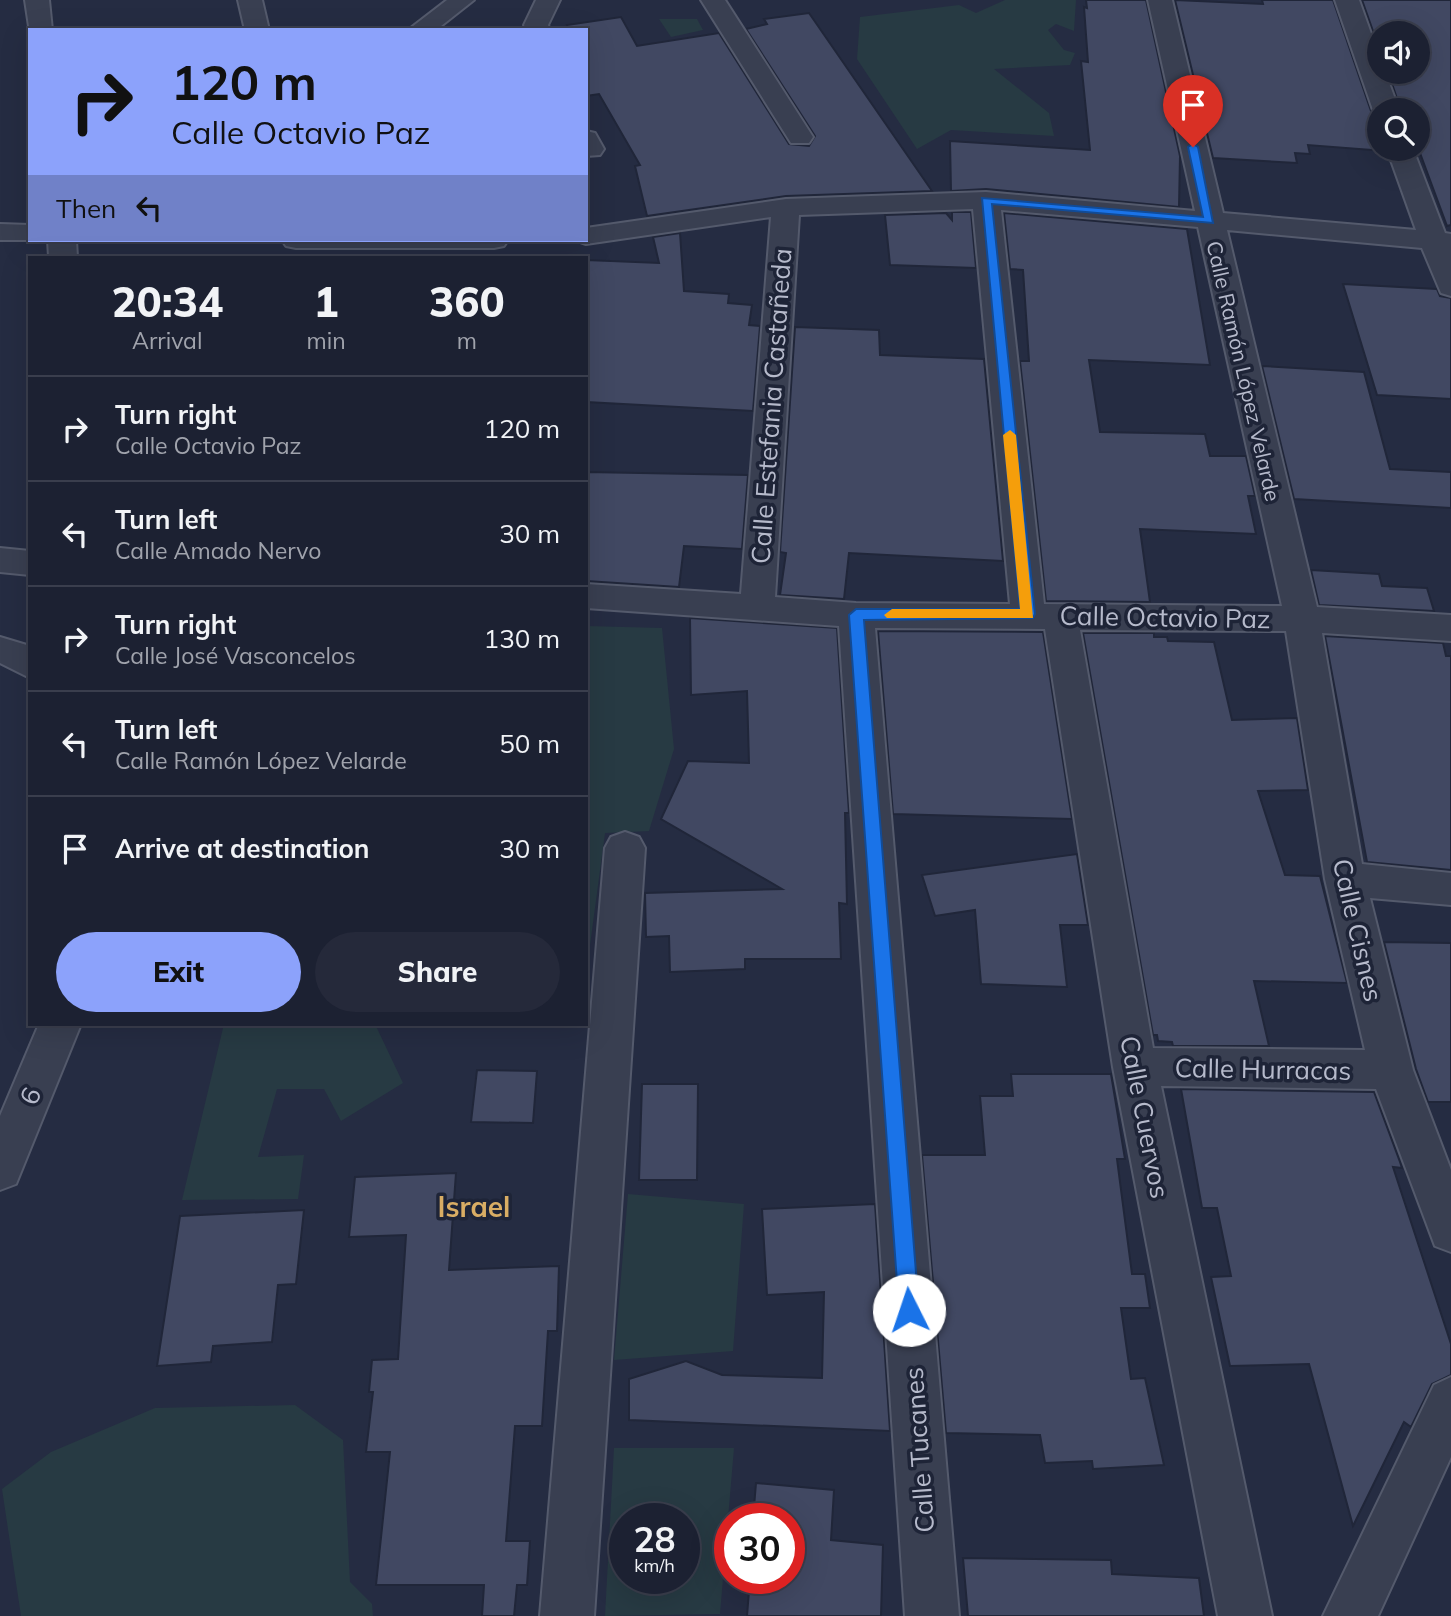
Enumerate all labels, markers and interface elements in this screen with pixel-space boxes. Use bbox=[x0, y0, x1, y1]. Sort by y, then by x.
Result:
map controls bbox=[1367, 21, 1430, 161]
button: sound bbox=[1367, 21, 1430, 84]
text: 120 m bbox=[171, 51, 317, 112]
icon: right bbox=[56, 56, 147, 147]
pin bbox=[1163, 75, 1223, 147]
icon: arrive bbox=[1174, 86, 1212, 124]
button: search bbox=[1367, 98, 1430, 161]
text: Calle Octavio Paz bbox=[171, 112, 430, 152]
icon: left bbox=[130, 189, 168, 227]
text: Then bbox=[56, 192, 116, 225]
street label: Calle Ramón López Velarde bbox=[1201, 238, 1287, 504]
street label: Calle Estefania Castañeda bbox=[744, 247, 798, 565]
text: 20:34 bbox=[111, 275, 223, 328]
text: 1 bbox=[313, 275, 339, 328]
text: 360 bbox=[429, 275, 505, 328]
text: Arrival bbox=[132, 326, 202, 355]
text: min bbox=[306, 326, 346, 355]
text: m bbox=[457, 326, 477, 355]
text: Turn right bbox=[115, 398, 236, 431]
icon: right bbox=[56, 410, 94, 448]
text: 120 m bbox=[484, 412, 560, 445]
text: Calle Octavio Paz bbox=[115, 431, 301, 460]
text: Turn left bbox=[115, 503, 217, 536]
icon: left bbox=[56, 515, 94, 553]
text: 30 m bbox=[499, 517, 560, 550]
text: Calle Amado Nervo bbox=[115, 536, 321, 565]
street label: Calle Octavio Paz bbox=[1059, 599, 1271, 635]
text: Turn right bbox=[115, 608, 236, 641]
icon: right bbox=[56, 620, 94, 658]
text: 130 m bbox=[484, 622, 560, 655]
text: Calle José Vasconcelos bbox=[115, 641, 356, 670]
text: Turn left bbox=[115, 713, 217, 746]
icon: left bbox=[56, 725, 94, 763]
text: 50 m bbox=[499, 727, 560, 760]
text: Calle Ramón López Velarde bbox=[115, 746, 407, 775]
icon: arrive bbox=[56, 830, 94, 868]
text: Arrive at destination bbox=[115, 832, 370, 865]
text: 30 m bbox=[499, 832, 560, 865]
street label: Calle Cisnes bbox=[1326, 855, 1390, 1005]
button: Exit bbox=[56, 932, 301, 1012]
button: Share bbox=[315, 932, 560, 1012]
street label: Calle Cuervos bbox=[1113, 1033, 1177, 1201]
street label: Calle Hurracas bbox=[1174, 1051, 1352, 1087]
street label: 6 bbox=[12, 1083, 48, 1109]
district label: Israel bbox=[438, 1189, 510, 1224]
position arrow bbox=[872, 1273, 946, 1347]
street label: Calle Tucanes bbox=[897, 1366, 941, 1534]
speed limit sign: 30 bbox=[714, 1503, 805, 1594]
text: 28 bbox=[633, 1517, 676, 1561]
text: km/h bbox=[634, 1554, 675, 1577]

